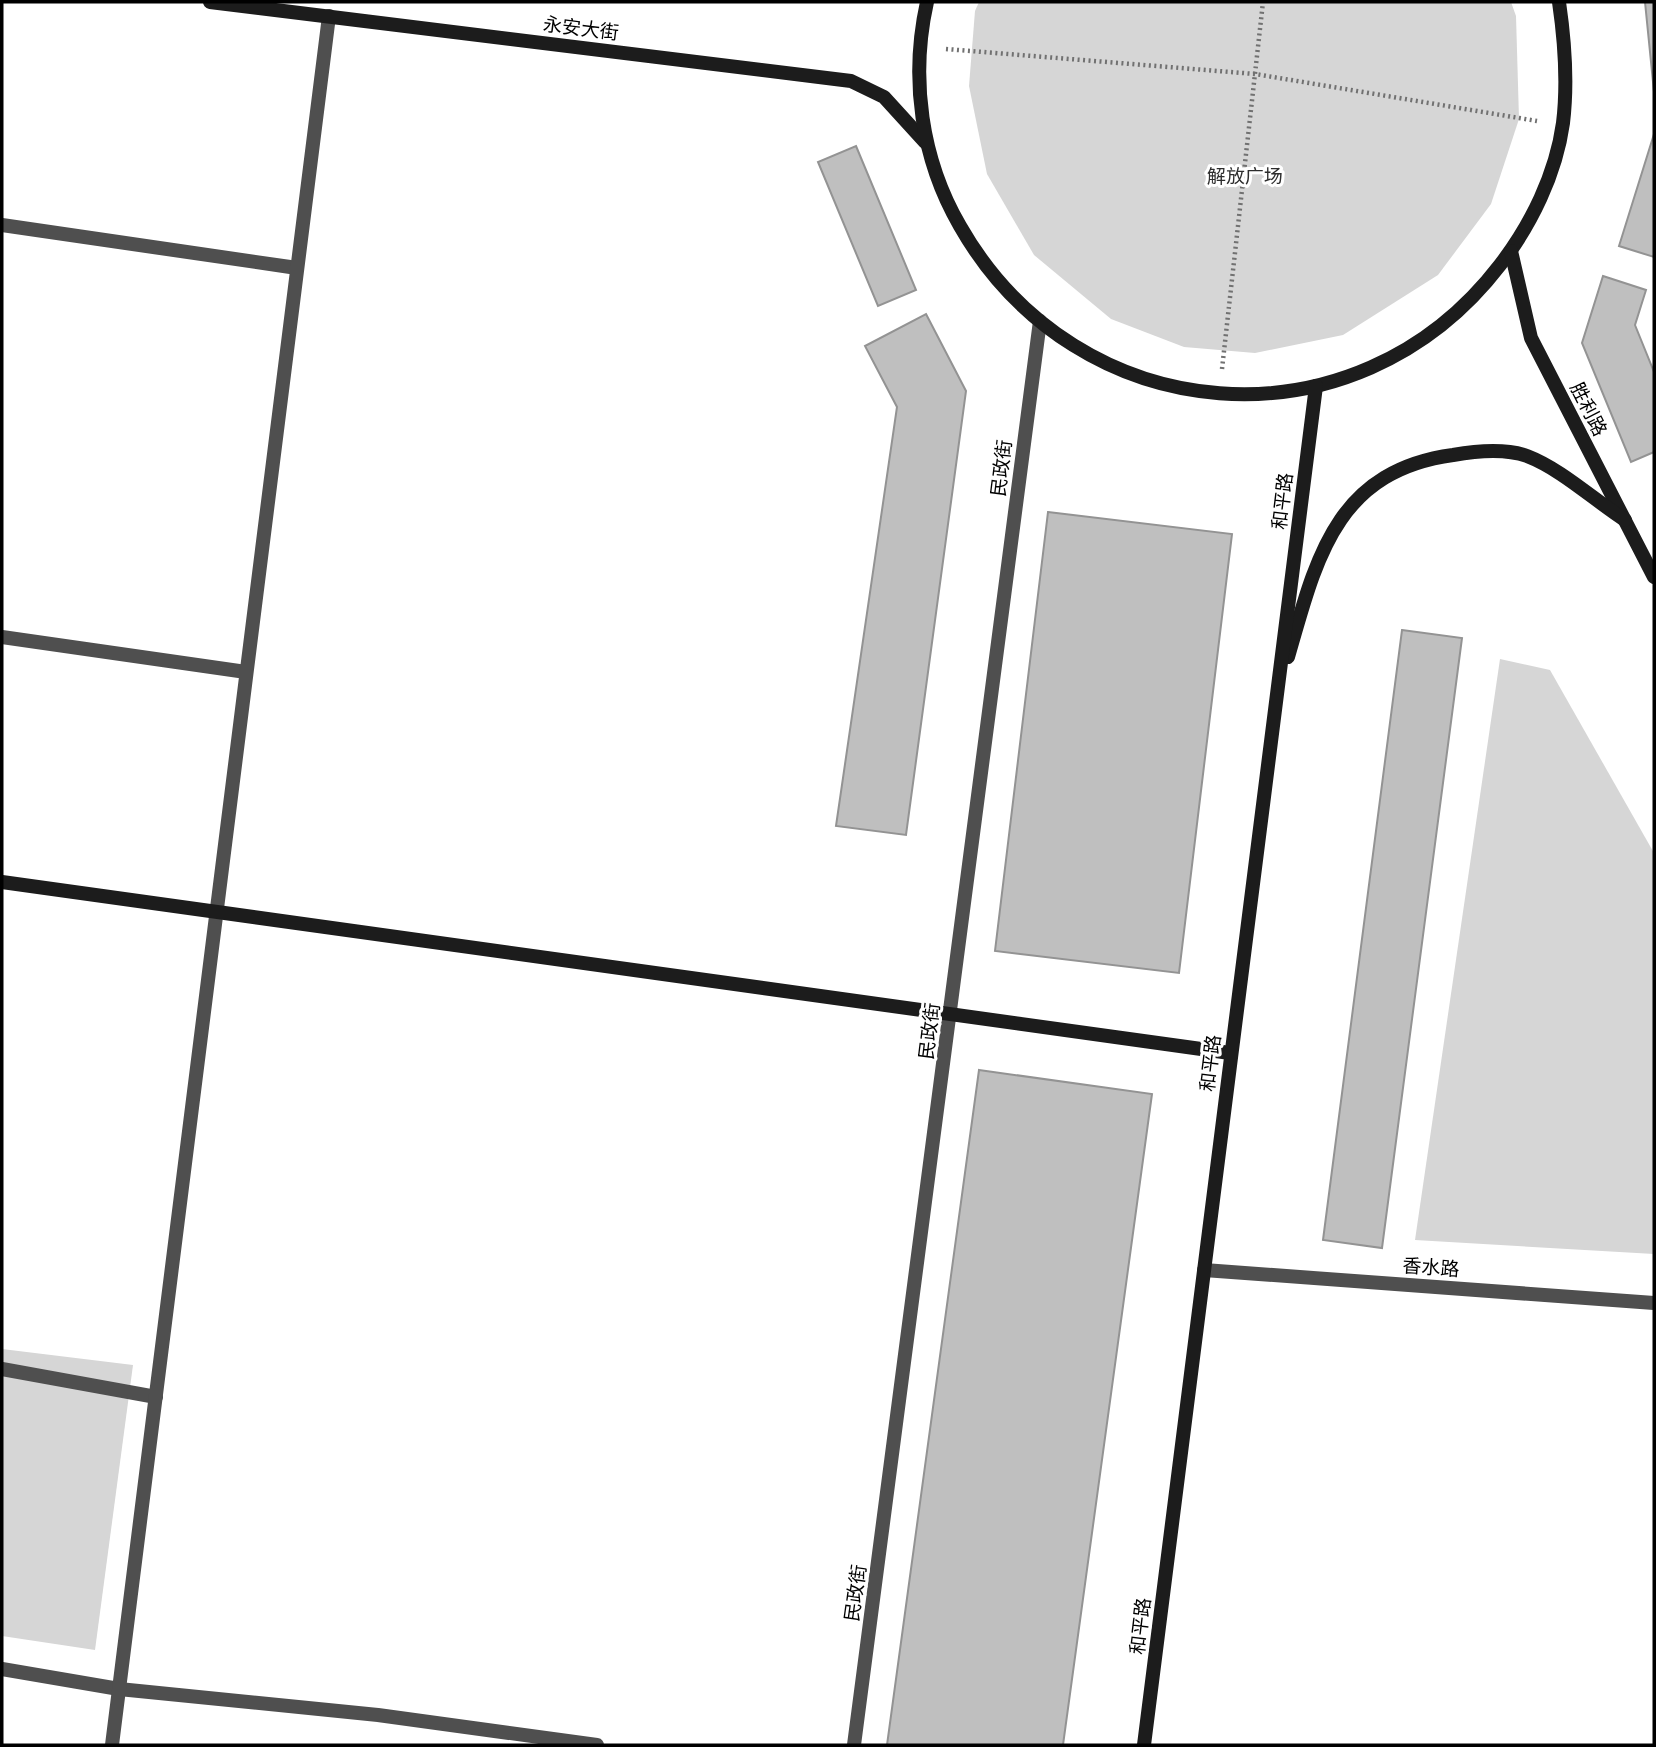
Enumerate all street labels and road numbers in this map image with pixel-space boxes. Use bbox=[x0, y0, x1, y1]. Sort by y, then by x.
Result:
street label: 永安大街 bbox=[542, 13, 620, 45]
street label: 胜利路 bbox=[1565, 379, 1611, 440]
street label: 民政街 bbox=[988, 438, 1016, 498]
street label: 和平路 bbox=[1269, 471, 1297, 531]
street label: 民政街 bbox=[916, 1001, 944, 1061]
street label: 和平路 bbox=[1197, 1033, 1225, 1093]
street label: 香水路 bbox=[1402, 1255, 1460, 1281]
street label: 民政街 bbox=[841, 1563, 871, 1623]
street label: 和平路 bbox=[1127, 1596, 1155, 1656]

